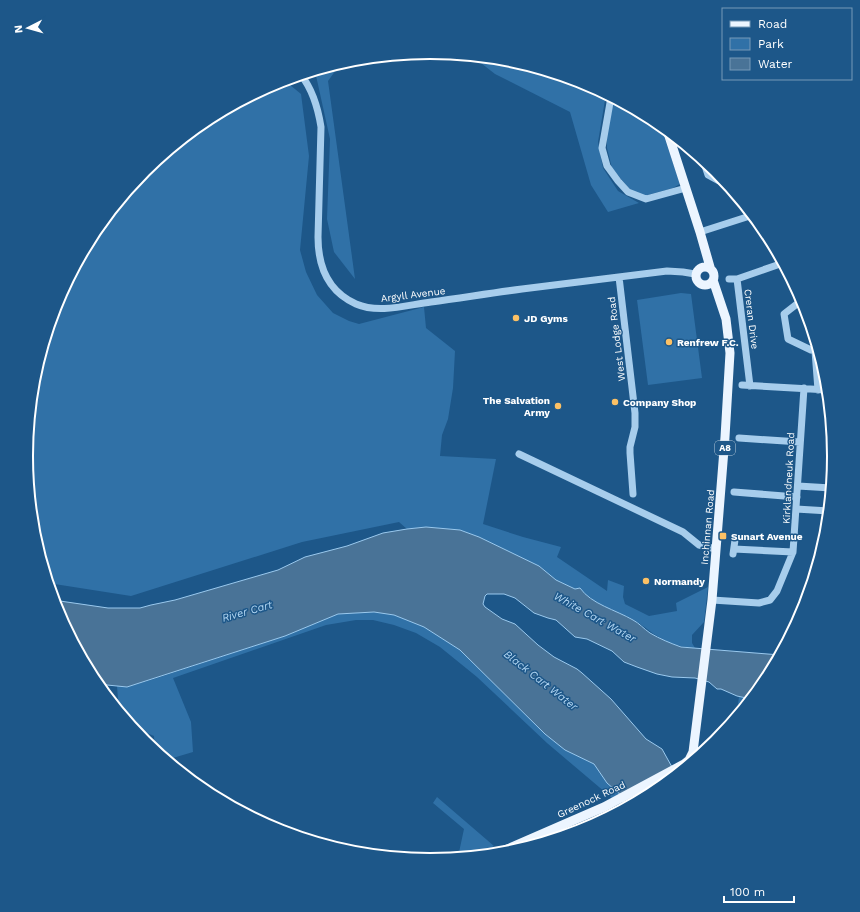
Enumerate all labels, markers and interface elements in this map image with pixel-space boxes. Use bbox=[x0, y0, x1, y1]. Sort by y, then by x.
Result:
north arrow bbox=[8, 8, 48, 48]
legend bbox=[722, 8, 852, 80]
text: Road bbox=[758, 17, 787, 31]
text: N bbox=[12, 24, 25, 34]
text: Park bbox=[758, 37, 784, 51]
text: Water bbox=[758, 57, 793, 71]
street label: Argyll Avenue bbox=[380, 285, 446, 304]
street label: Creran Drive bbox=[742, 288, 761, 350]
street label: West Lodge Road bbox=[606, 296, 627, 382]
marker: JD Gyms bbox=[511, 313, 521, 323]
place label: JD Gyms bbox=[524, 313, 568, 324]
marker: Renfrew F.C. bbox=[664, 337, 674, 347]
place label: Renfrew F.C. bbox=[677, 337, 739, 348]
place label: The Salvation Army bbox=[483, 395, 550, 418]
marker: Company Shop bbox=[610, 397, 620, 407]
place label: Company Shop bbox=[623, 397, 696, 408]
marker: The Salvation Army bbox=[553, 401, 563, 411]
street label: Kirklandneuk Road bbox=[781, 432, 796, 524]
road number: A8 bbox=[715, 441, 735, 455]
street label: Inchinnan Road bbox=[699, 489, 716, 565]
marker: Sunart Avenue bbox=[718, 531, 728, 541]
place label: Sunart Avenue bbox=[731, 531, 803, 542]
marker: Normandy bbox=[641, 576, 651, 586]
place label: Normandy bbox=[654, 576, 705, 587]
water label: White Cart Water bbox=[551, 589, 639, 646]
water label: River Cart bbox=[220, 598, 274, 625]
water label: Black Cart Water bbox=[501, 648, 581, 714]
street label: Greenock Road bbox=[555, 779, 627, 820]
scale bar bbox=[724, 878, 794, 904]
text: 100 m bbox=[730, 885, 765, 899]

